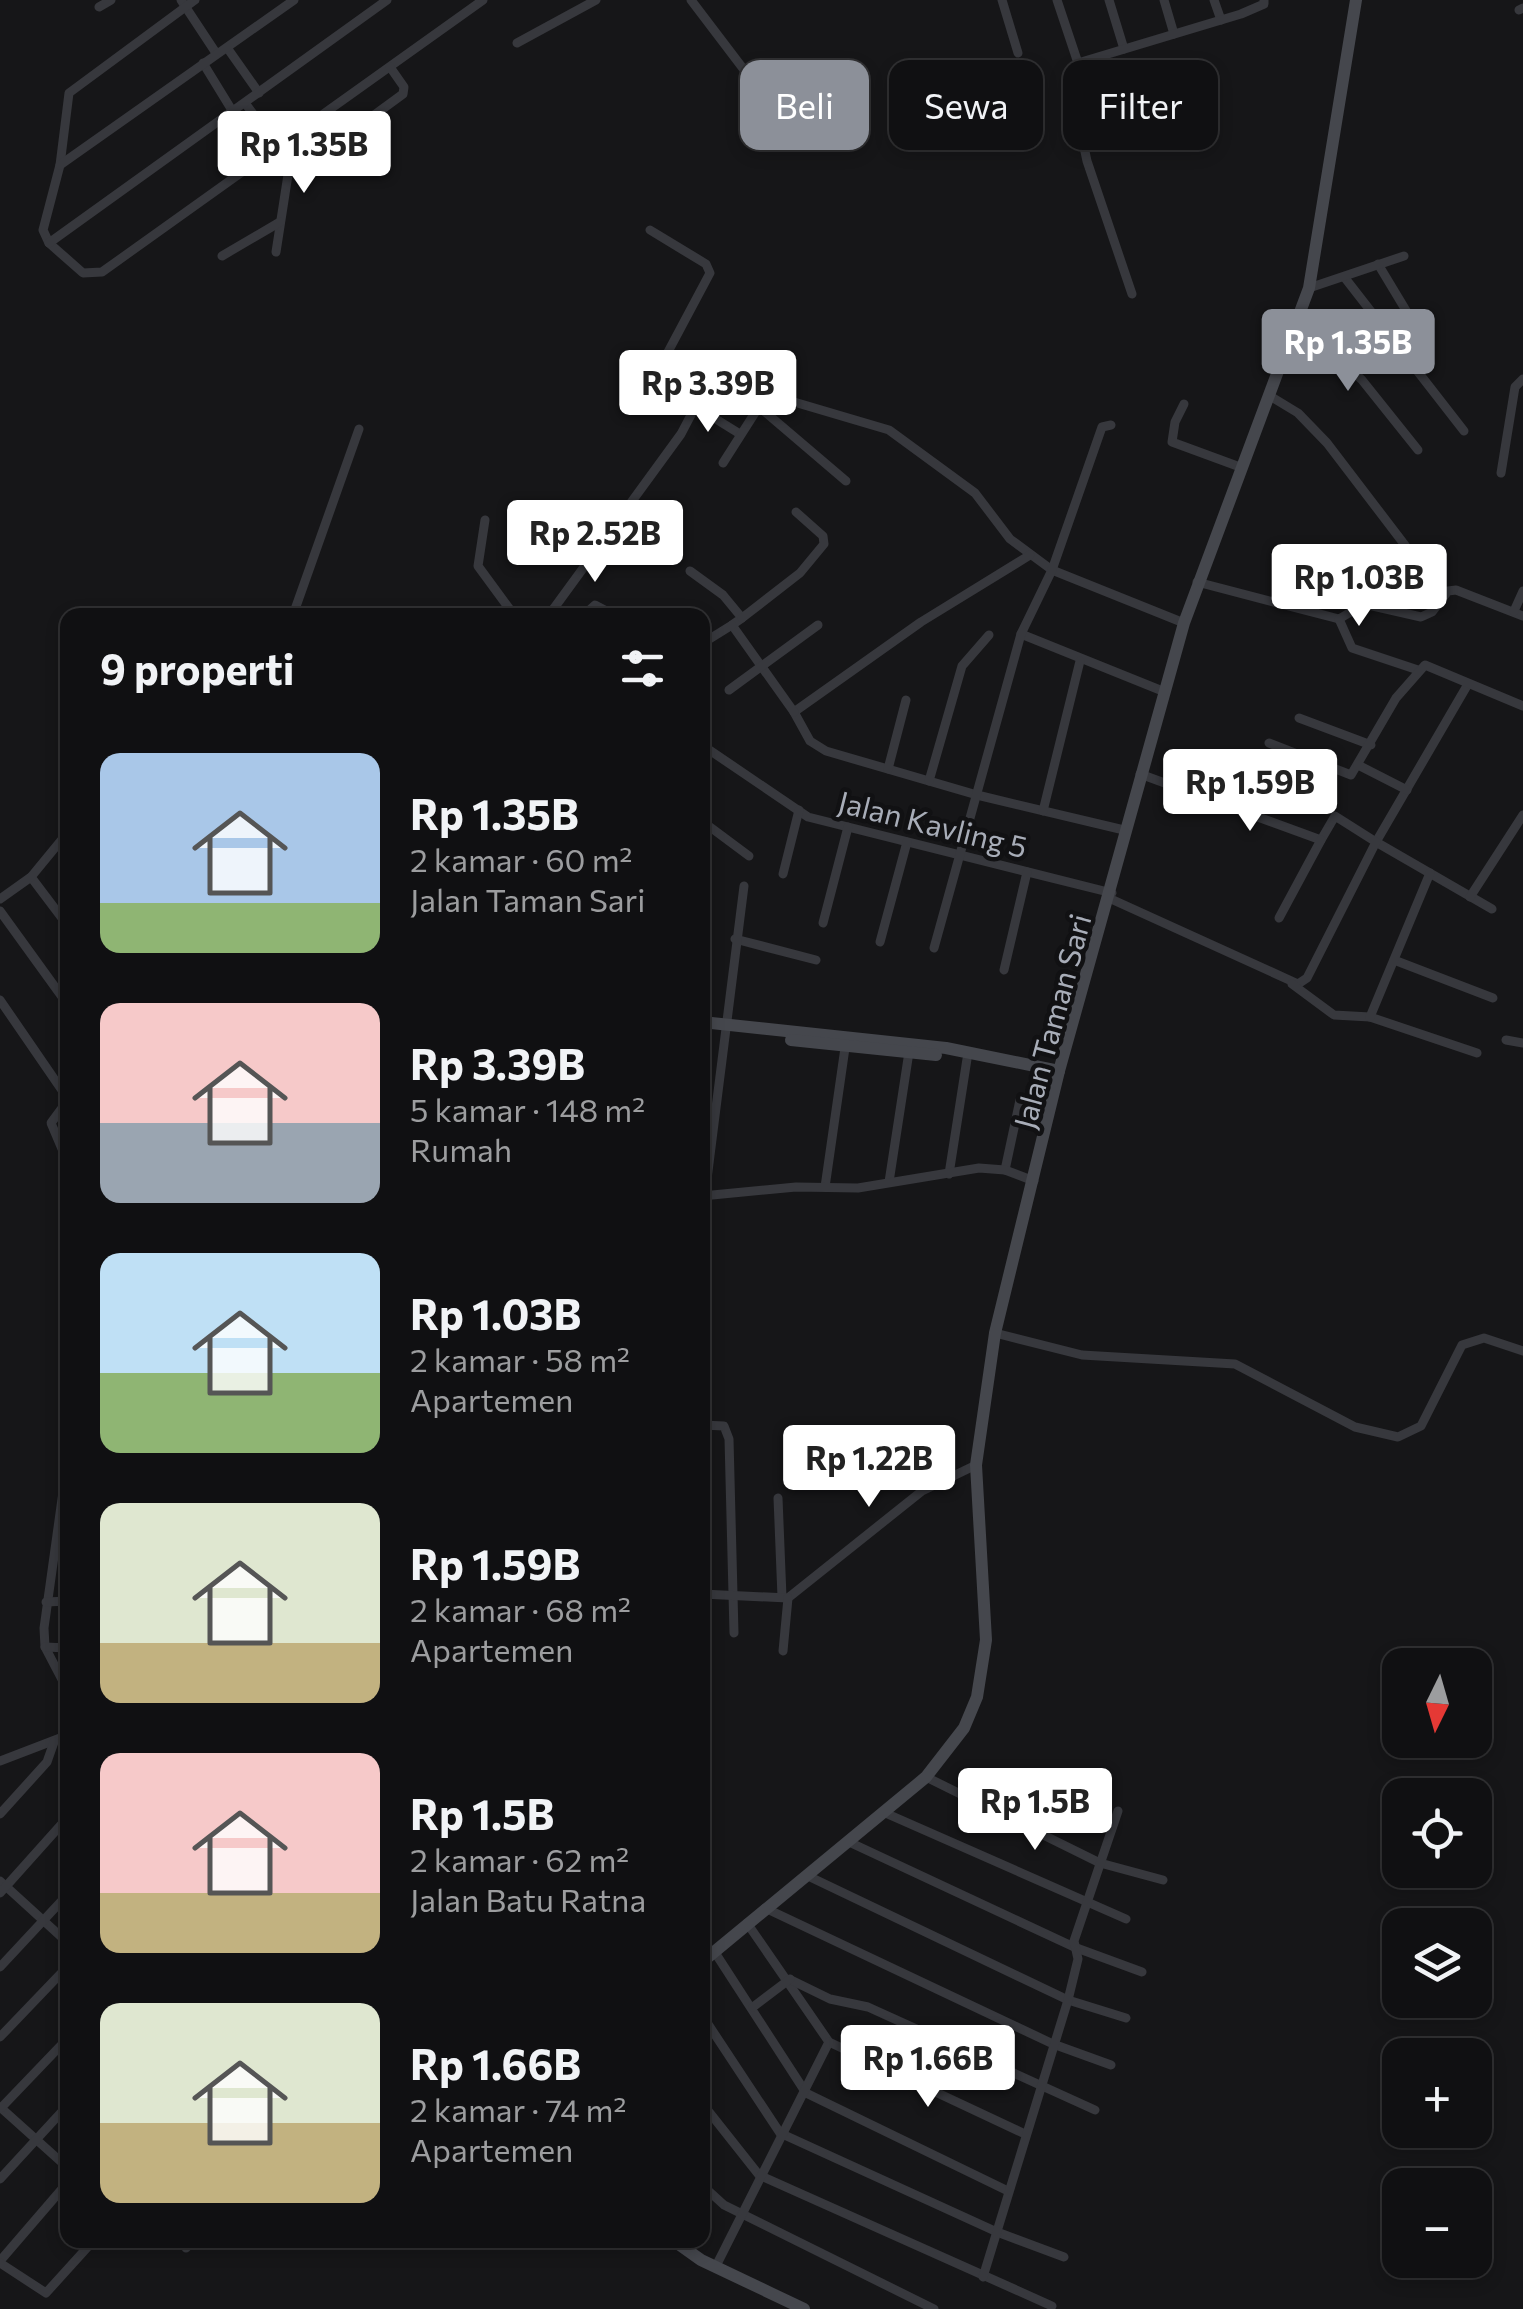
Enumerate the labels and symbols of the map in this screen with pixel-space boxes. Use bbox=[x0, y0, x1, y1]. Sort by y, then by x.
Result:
pin: Rp 1.35B bbox=[201, 111, 407, 196]
pin: Rp 1.35B bbox=[1245, 309, 1451, 394]
pin: Rp 3.39B bbox=[605, 350, 811, 435]
pin: Rp 2.52B bbox=[492, 500, 698, 585]
pin: Rp 1.03B bbox=[1256, 544, 1462, 629]
pin: Rp 1.59B bbox=[1147, 749, 1353, 834]
street label: Jalan Kavling 5 bbox=[835, 782, 1031, 864]
street label: Jalan Taman Sari bbox=[1005, 910, 1097, 1132]
pin: Rp 1.22B bbox=[766, 1425, 972, 1510]
north arrow bbox=[1382, 1648, 1492, 1758]
pin: Rp 1.5B bbox=[943, 1768, 1127, 1853]
pin: Rp 1.66B bbox=[825, 2025, 1031, 2110]

